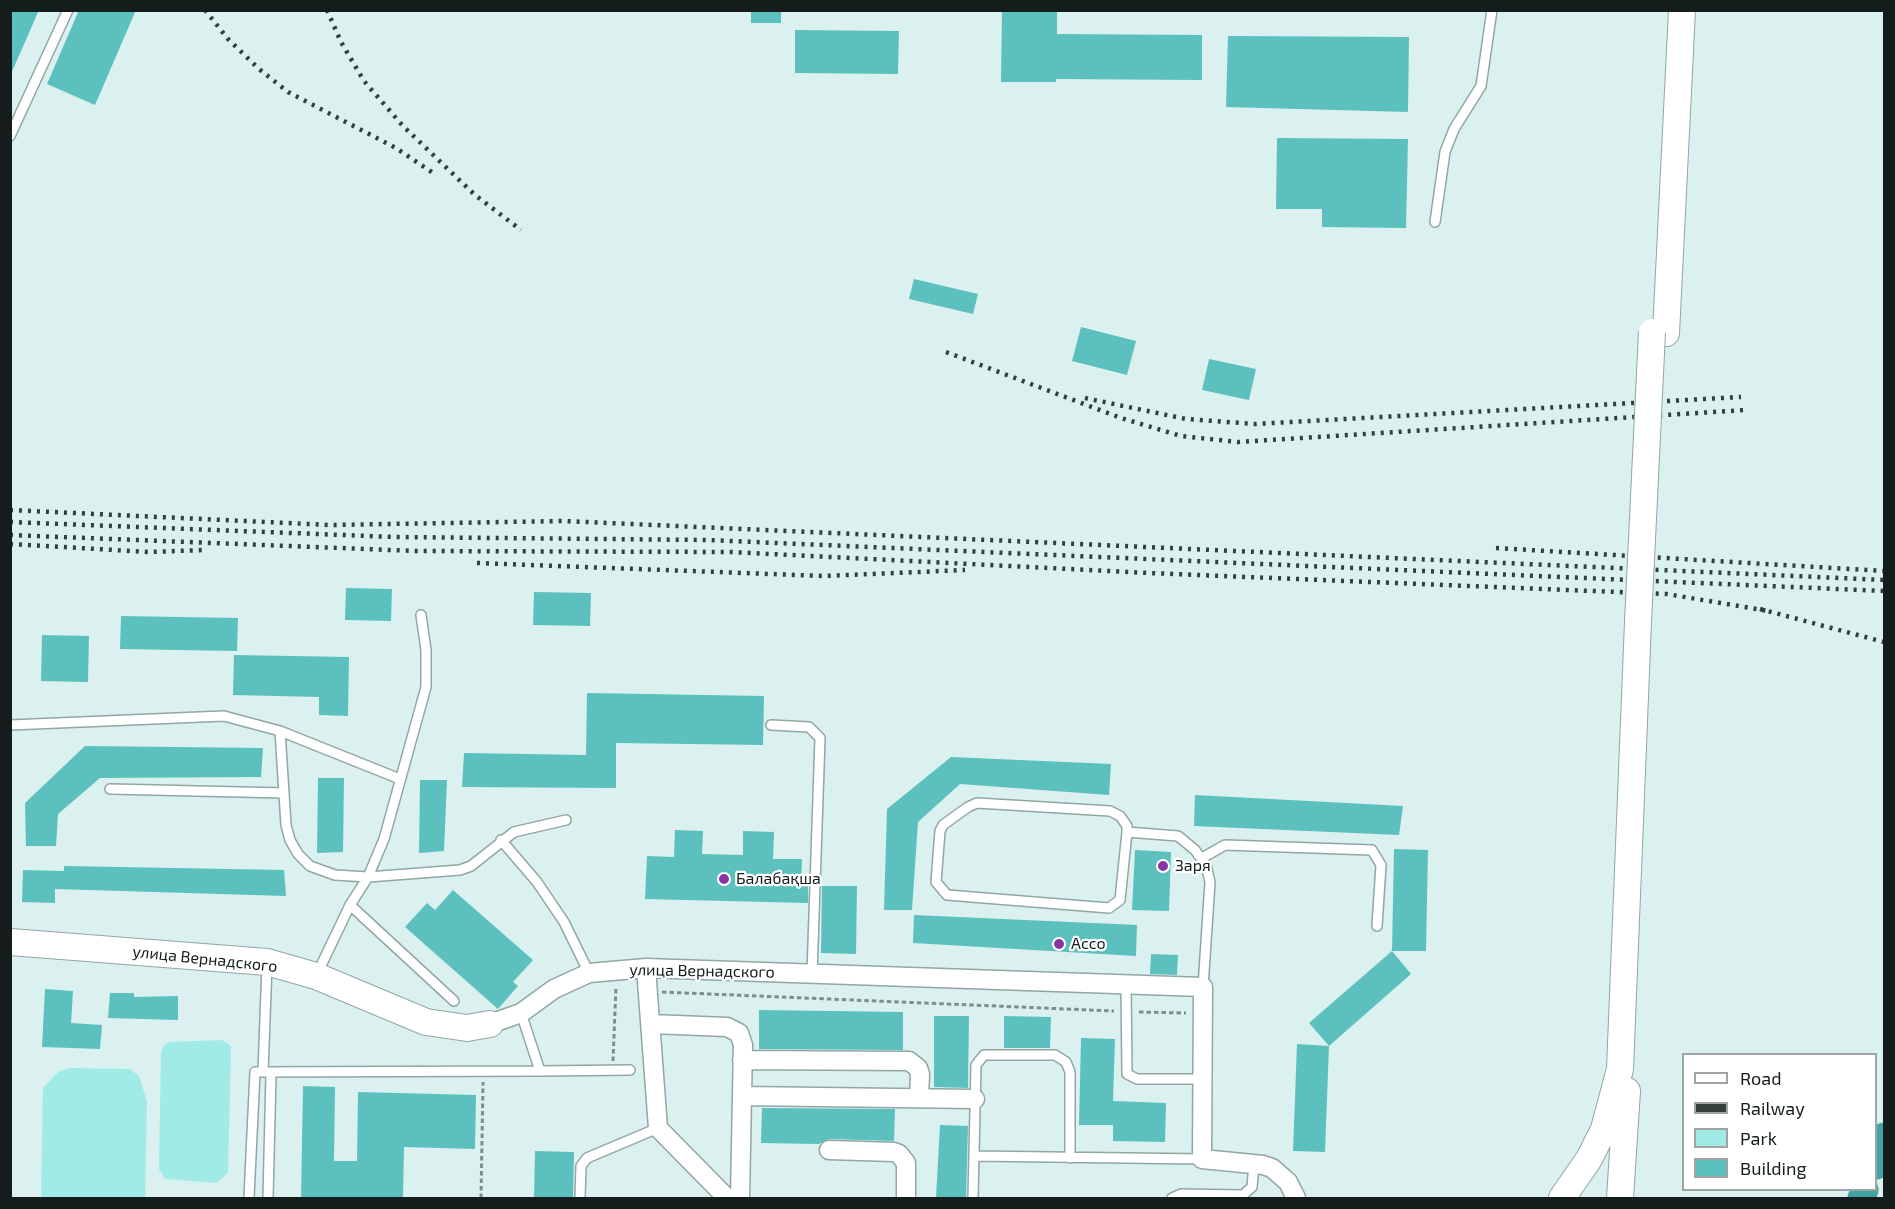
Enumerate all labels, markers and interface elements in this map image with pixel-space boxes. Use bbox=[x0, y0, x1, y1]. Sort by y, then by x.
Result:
place label: Заря bbox=[1175, 856, 1211, 876]
marker: Заря bbox=[1156, 859, 1170, 873]
place label: Балабақша bbox=[736, 869, 821, 889]
marker: Балабақша bbox=[717, 872, 731, 886]
place label: Ассо bbox=[1071, 934, 1106, 954]
marker: Ассо bbox=[1052, 937, 1066, 951]
street label: улица Вернадского bbox=[132, 942, 278, 976]
street label: улица Вернадского bbox=[629, 960, 775, 982]
legend bbox=[1682, 1053, 1877, 1191]
text: Road bbox=[1740, 1067, 1781, 1089]
text: Railway bbox=[1740, 1097, 1805, 1119]
text: Park bbox=[1740, 1127, 1777, 1149]
text: Building bbox=[1740, 1157, 1807, 1179]

